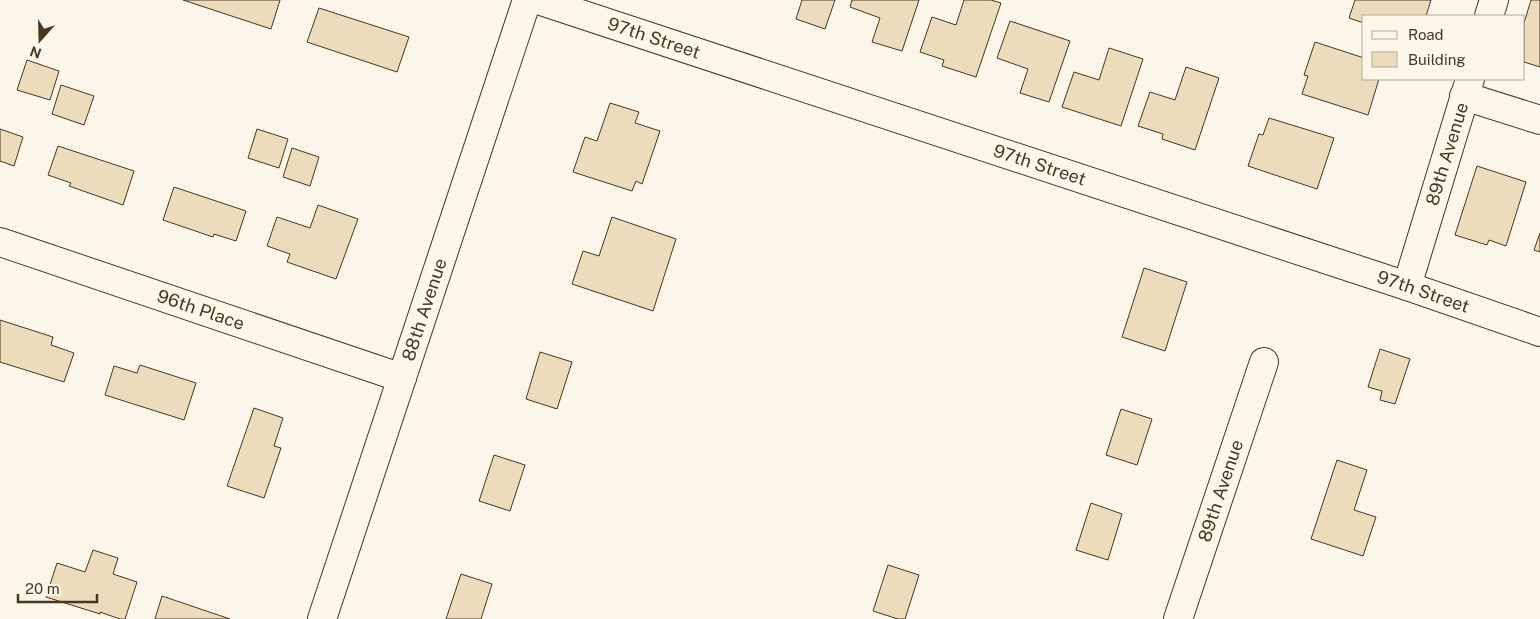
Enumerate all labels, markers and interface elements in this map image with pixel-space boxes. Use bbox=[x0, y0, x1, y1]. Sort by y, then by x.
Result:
street label: 97th Street bbox=[605, 13, 703, 63]
north arrow bbox=[15, 15, 65, 65]
legend bbox=[1362, 15, 1525, 80]
text: Road bbox=[1408, 26, 1444, 43]
text: N bbox=[28, 43, 43, 62]
text: Building bbox=[1408, 51, 1466, 68]
street label: 89th Avenue bbox=[1421, 100, 1472, 208]
street label: 97th Street bbox=[991, 140, 1089, 190]
street label: 88th Avenue bbox=[397, 255, 451, 363]
street label: 97th Street bbox=[1375, 266, 1472, 317]
street label: 96th Place bbox=[155, 285, 247, 334]
street label: 89th Avenue bbox=[1194, 437, 1247, 545]
scale bar bbox=[18, 572, 96, 604]
text: 20 m bbox=[25, 580, 60, 597]

